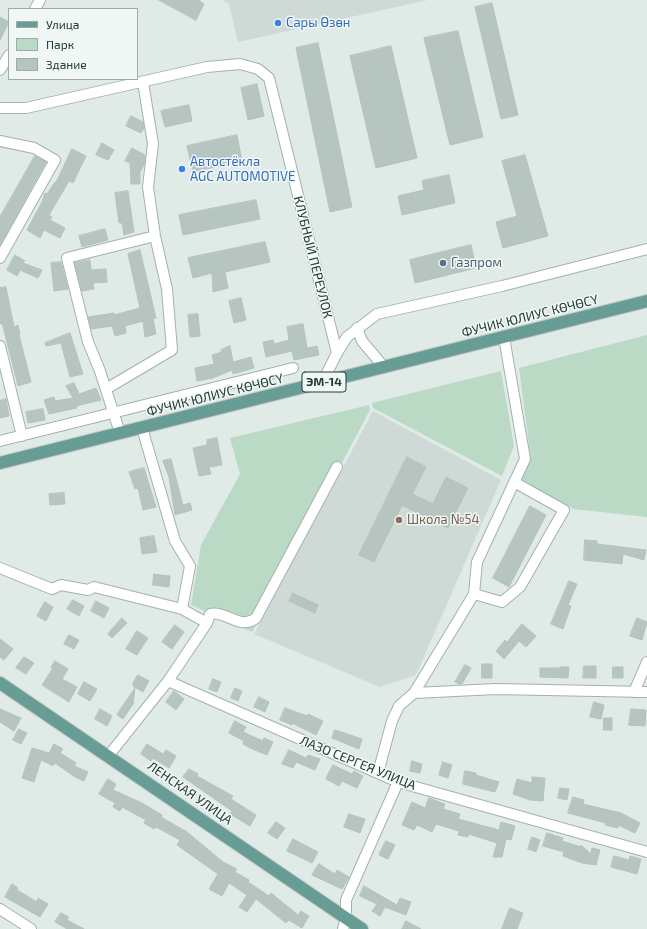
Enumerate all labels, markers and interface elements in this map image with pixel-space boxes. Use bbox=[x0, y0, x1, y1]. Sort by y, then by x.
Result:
legend bbox=[8, 8, 138, 80]
place label: Сары Өзөн bbox=[286, 15, 350, 31]
text: Улица bbox=[46, 17, 79, 31]
marker: Сары Өзөн bbox=[273, 18, 283, 28]
text: Парк bbox=[46, 37, 74, 51]
text: Здание bbox=[46, 57, 87, 71]
place label: Автостёкла AGC AUTOMOTIVE bbox=[190, 154, 295, 185]
marker: Автостёкла AGC AUTOMOTIVE bbox=[177, 164, 187, 174]
street label: КЛУБНЫЙ ПЕРЕУЛОК bbox=[290, 194, 336, 320]
place label: Газпром bbox=[451, 255, 502, 271]
marker: Газпром bbox=[438, 258, 448, 268]
street label: ФУЧИК ЮЛИУС КӨЧӨСҮ bbox=[460, 291, 600, 341]
street label: ФУЧИК ЮЛИУС КӨЧӨСҮ bbox=[145, 370, 285, 420]
road number: ЭМ-14 bbox=[302, 372, 346, 392]
place label: Школа №54 bbox=[407, 512, 480, 528]
marker: Школа №54 bbox=[394, 515, 404, 525]
street label: ЛАЗО СЕРГЕЯ УЛИЦА bbox=[298, 733, 418, 793]
street label: ЛЕНСКАЯ УЛИЦА bbox=[145, 758, 235, 828]

